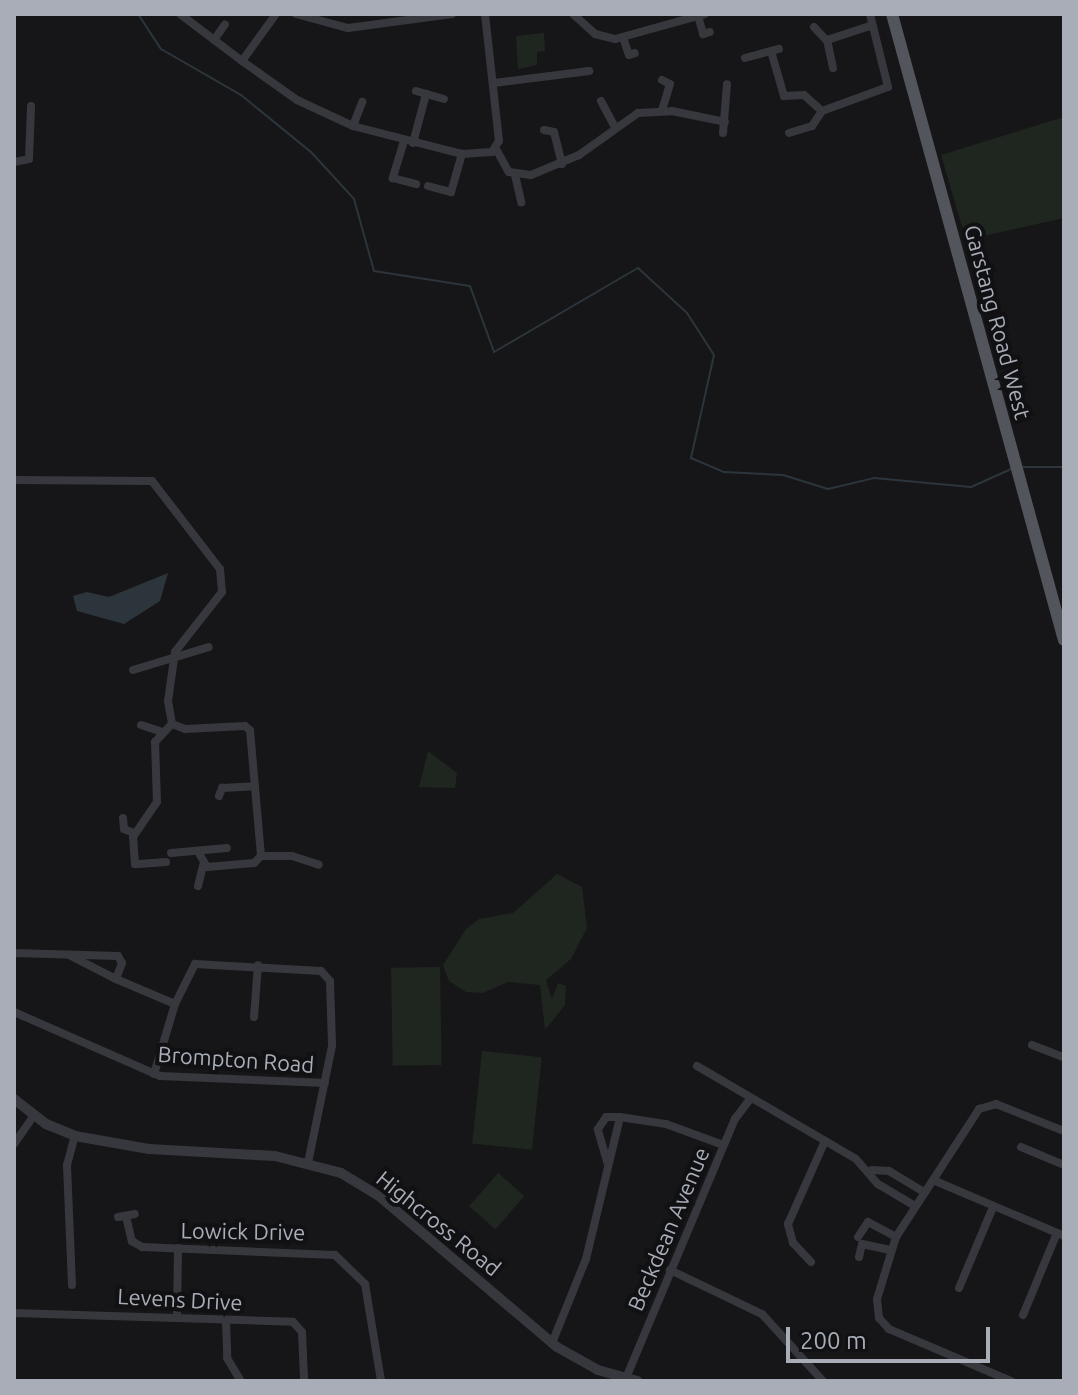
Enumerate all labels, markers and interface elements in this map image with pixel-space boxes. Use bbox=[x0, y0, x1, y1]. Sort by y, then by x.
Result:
street label: Garstang Road West bbox=[959, 222, 1037, 422]
street label: Brompton Road bbox=[157, 1040, 315, 1078]
street label: Beckdean Avenue bbox=[622, 1143, 714, 1315]
street label: Highcross Road bbox=[372, 1165, 506, 1281]
street label: Lowick Drive bbox=[180, 1217, 306, 1245]
street label: Levens Drive bbox=[117, 1283, 243, 1315]
scale bar bbox=[790, 1311, 994, 1361]
text: 200 m bbox=[800, 1327, 867, 1354]

